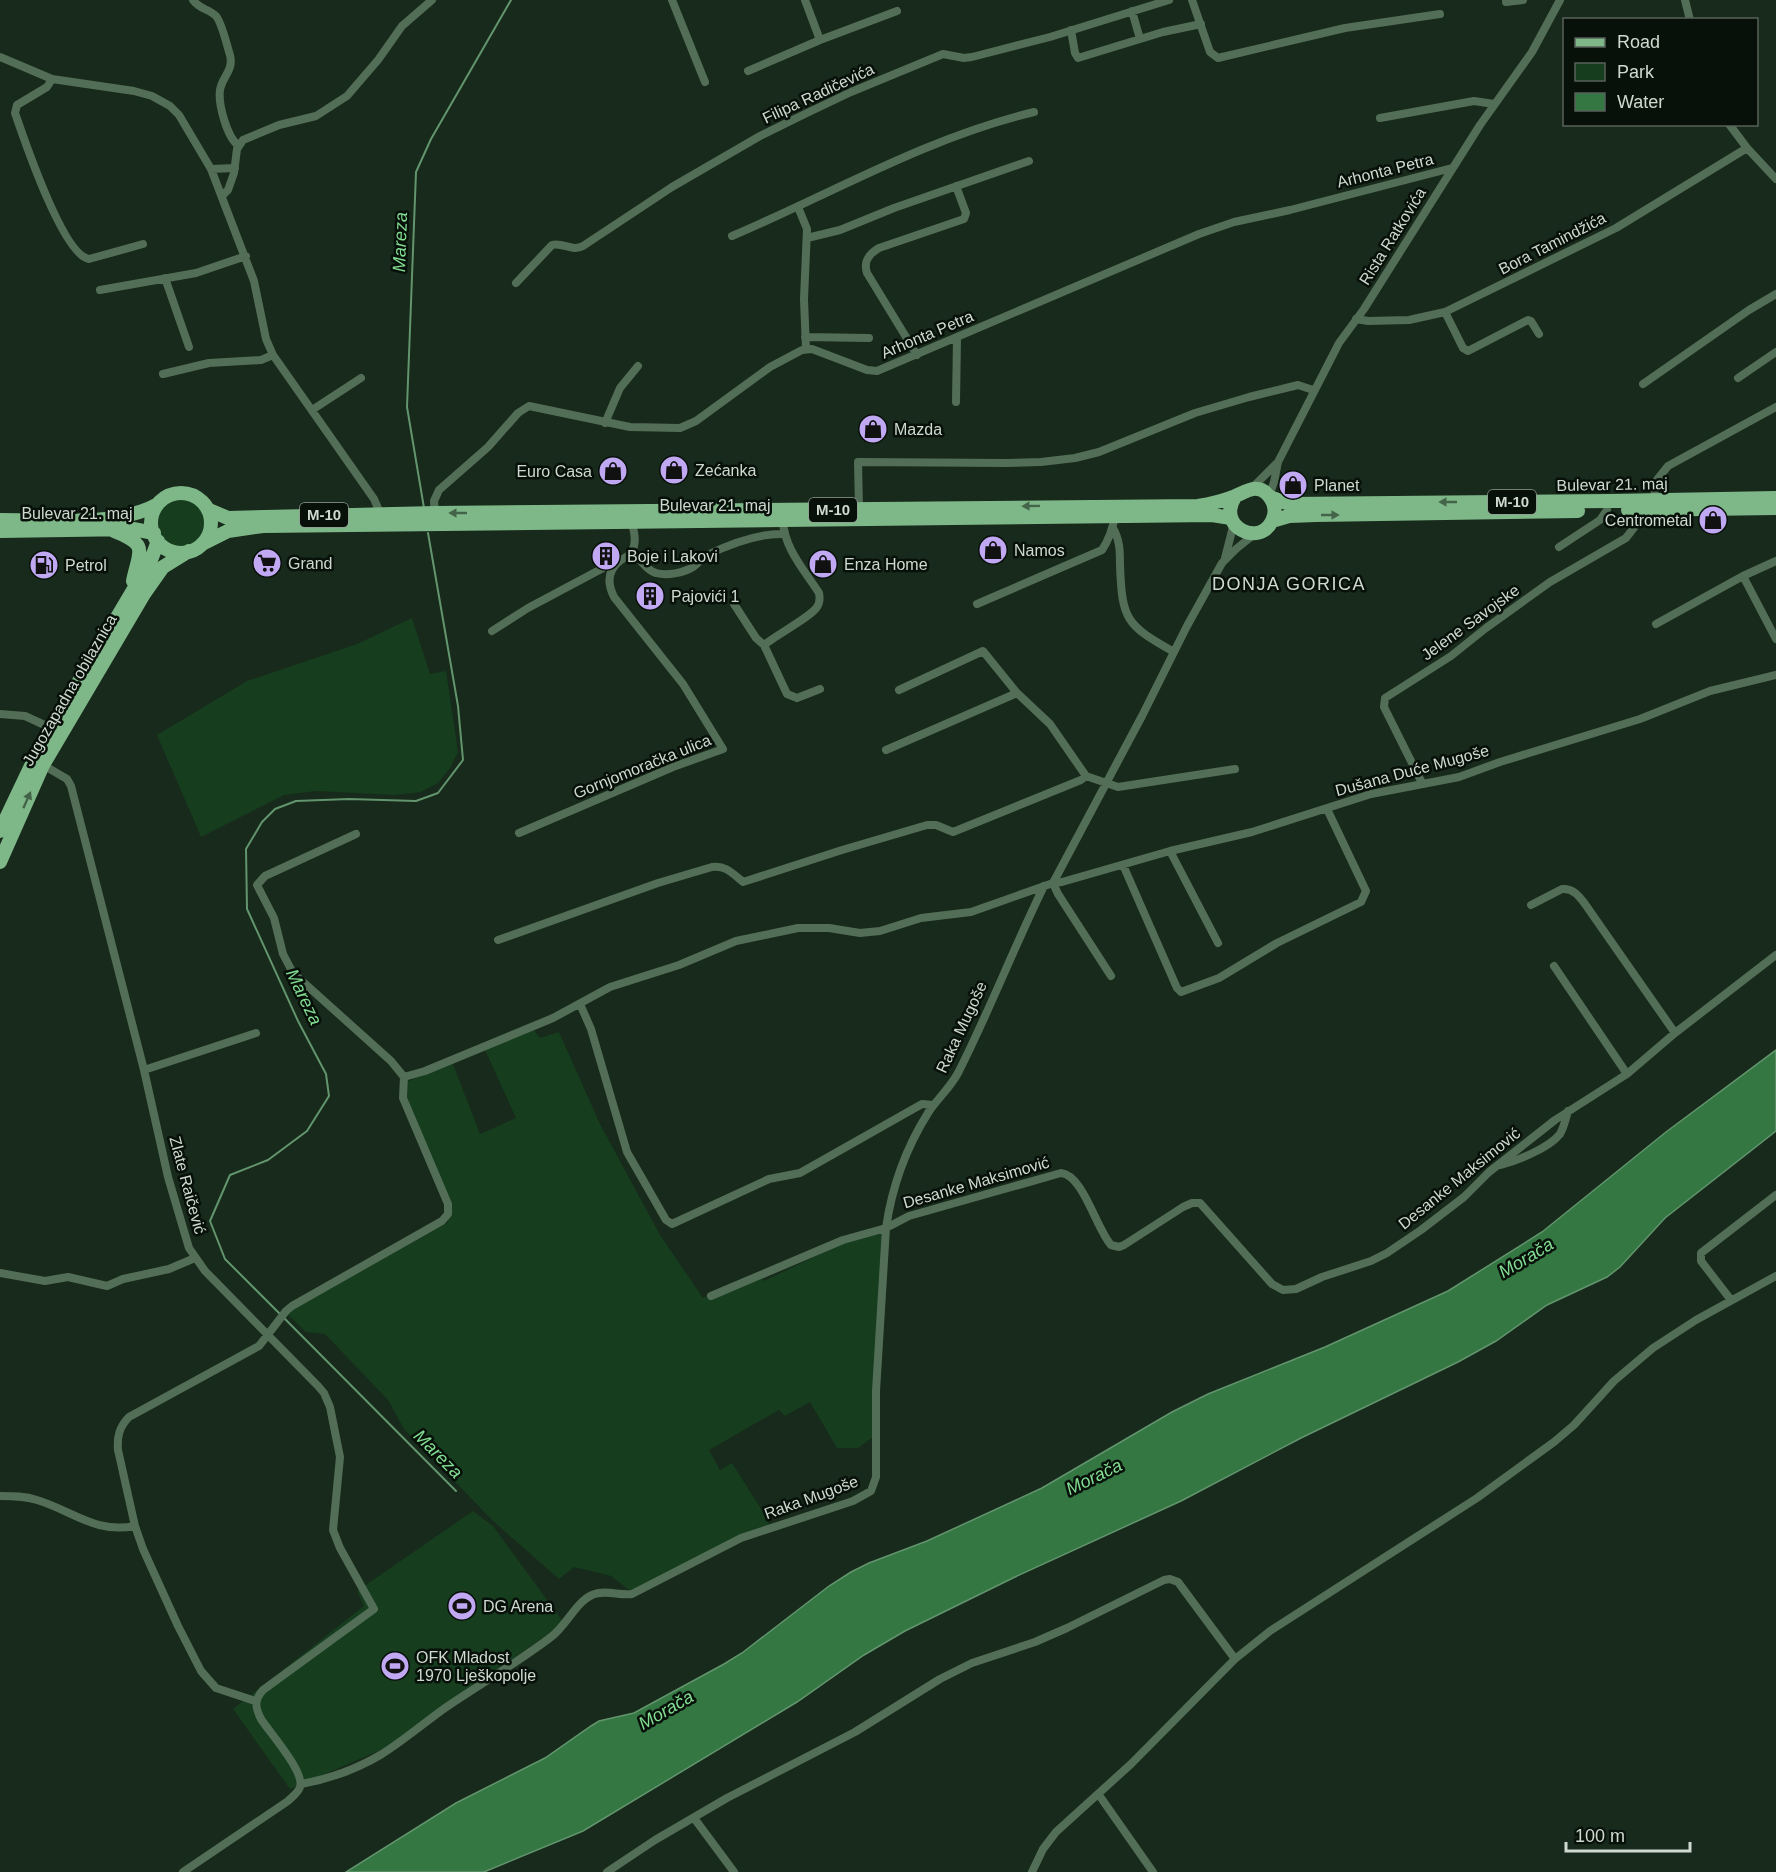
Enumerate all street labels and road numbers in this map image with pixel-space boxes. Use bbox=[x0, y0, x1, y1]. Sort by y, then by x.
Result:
street label: Filipa Radičevića bbox=[760, 60, 877, 127]
street label: Arhonta Petra bbox=[1335, 150, 1435, 191]
street label: Rista Ratkovića bbox=[1356, 185, 1429, 288]
street label: Bora Tamindžića bbox=[1496, 209, 1609, 278]
street label: Arhonta Petra bbox=[878, 307, 976, 362]
street label: Bulevar 21. maj bbox=[1556, 475, 1668, 494]
road number: M-10 bbox=[1488, 490, 1536, 514]
street label: Bulevar 21. maj bbox=[659, 497, 771, 514]
road number: M-10 bbox=[809, 498, 857, 522]
road number: M-10 bbox=[300, 503, 348, 527]
street label: Bulevar 21. maj bbox=[21, 505, 133, 522]
street label: Jelene Savojske bbox=[1418, 581, 1523, 664]
street label: Jugozapadna obilaznica bbox=[19, 612, 120, 769]
street label: Gornjomoračka ulica bbox=[571, 731, 713, 802]
street label: Dušana Duće Mugoše bbox=[1333, 742, 1491, 799]
street label: Raka Mugoše bbox=[933, 979, 990, 1076]
street label: Desanke Maksimović bbox=[1395, 1124, 1523, 1233]
street label: Zlate Raičević bbox=[166, 1134, 209, 1236]
street label: Desanke Maksimović bbox=[901, 1153, 1051, 1211]
street label: Raka Mugoše bbox=[762, 1473, 861, 1522]

